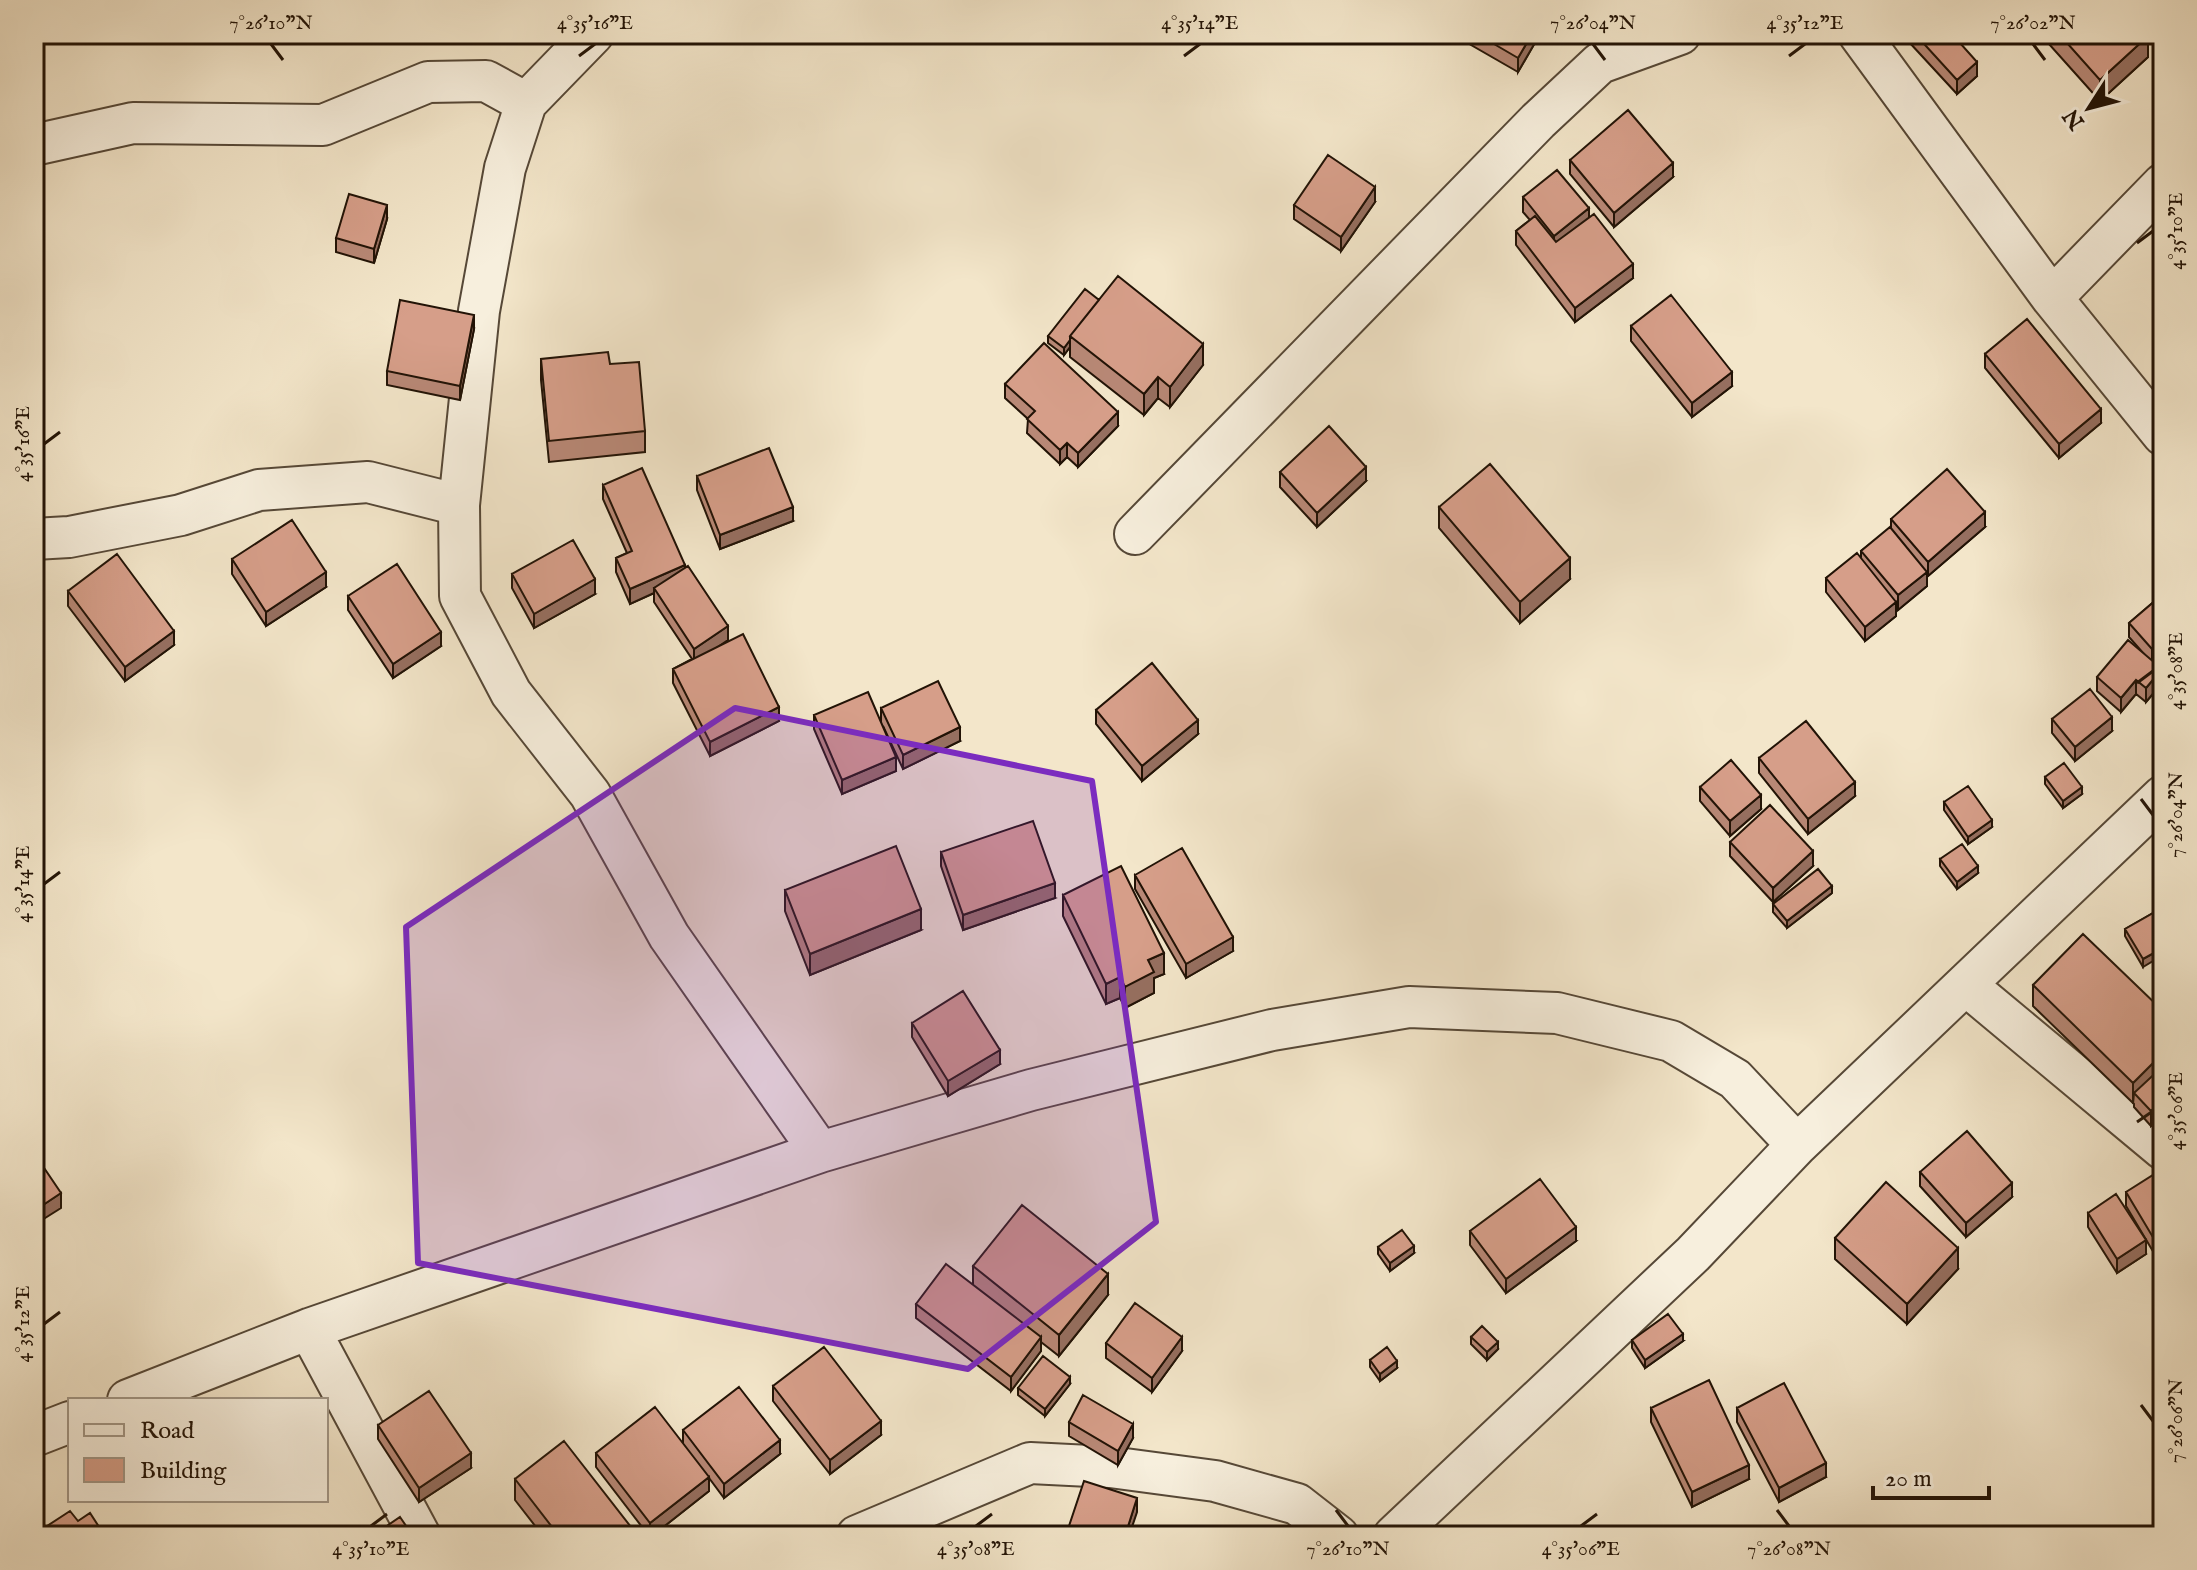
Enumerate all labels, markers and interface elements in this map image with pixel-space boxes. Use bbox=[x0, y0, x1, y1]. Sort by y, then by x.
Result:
text: 7°26'10"N bbox=[229, 11, 313, 36]
text: 4°35'16"E bbox=[557, 11, 633, 36]
text: 4°35'14"E bbox=[1161, 11, 1239, 36]
text: 7°26'04"N bbox=[1550, 11, 1636, 36]
text: 4°35'12"E bbox=[1766, 11, 1844, 36]
text: 7°26'02"N bbox=[1990, 11, 2076, 36]
north arrow bbox=[2049, 68, 2129, 148]
text: N bbox=[2058, 103, 2092, 135]
text: 4°35'10"E bbox=[2164, 192, 2189, 270]
text: 4°35'16"E bbox=[11, 406, 36, 482]
text: 4°35'08"E bbox=[2164, 632, 2189, 710]
text: 7°26'04"N bbox=[2164, 772, 2189, 858]
text: 4°35'14"E bbox=[11, 845, 36, 923]
text: 4°35'06"E bbox=[2164, 1072, 2189, 1150]
text: 4°35'12"E bbox=[11, 1285, 36, 1363]
text: 7°26'06"N bbox=[2164, 1379, 2189, 1463]
legend bbox=[68, 1398, 328, 1502]
text: Road bbox=[140, 1416, 194, 1447]
scale bar bbox=[1873, 1450, 1989, 1500]
text: Building bbox=[140, 1456, 227, 1487]
text: 20 m bbox=[1885, 1464, 1932, 1495]
text: 4°35'10"E bbox=[332, 1537, 410, 1562]
text: 4°35'08"E bbox=[937, 1537, 1015, 1562]
text: 7°26'10"N bbox=[1306, 1537, 1390, 1562]
text: 4°35'06"E bbox=[1542, 1537, 1620, 1562]
text: 7°26'08"N bbox=[1747, 1537, 1831, 1562]

